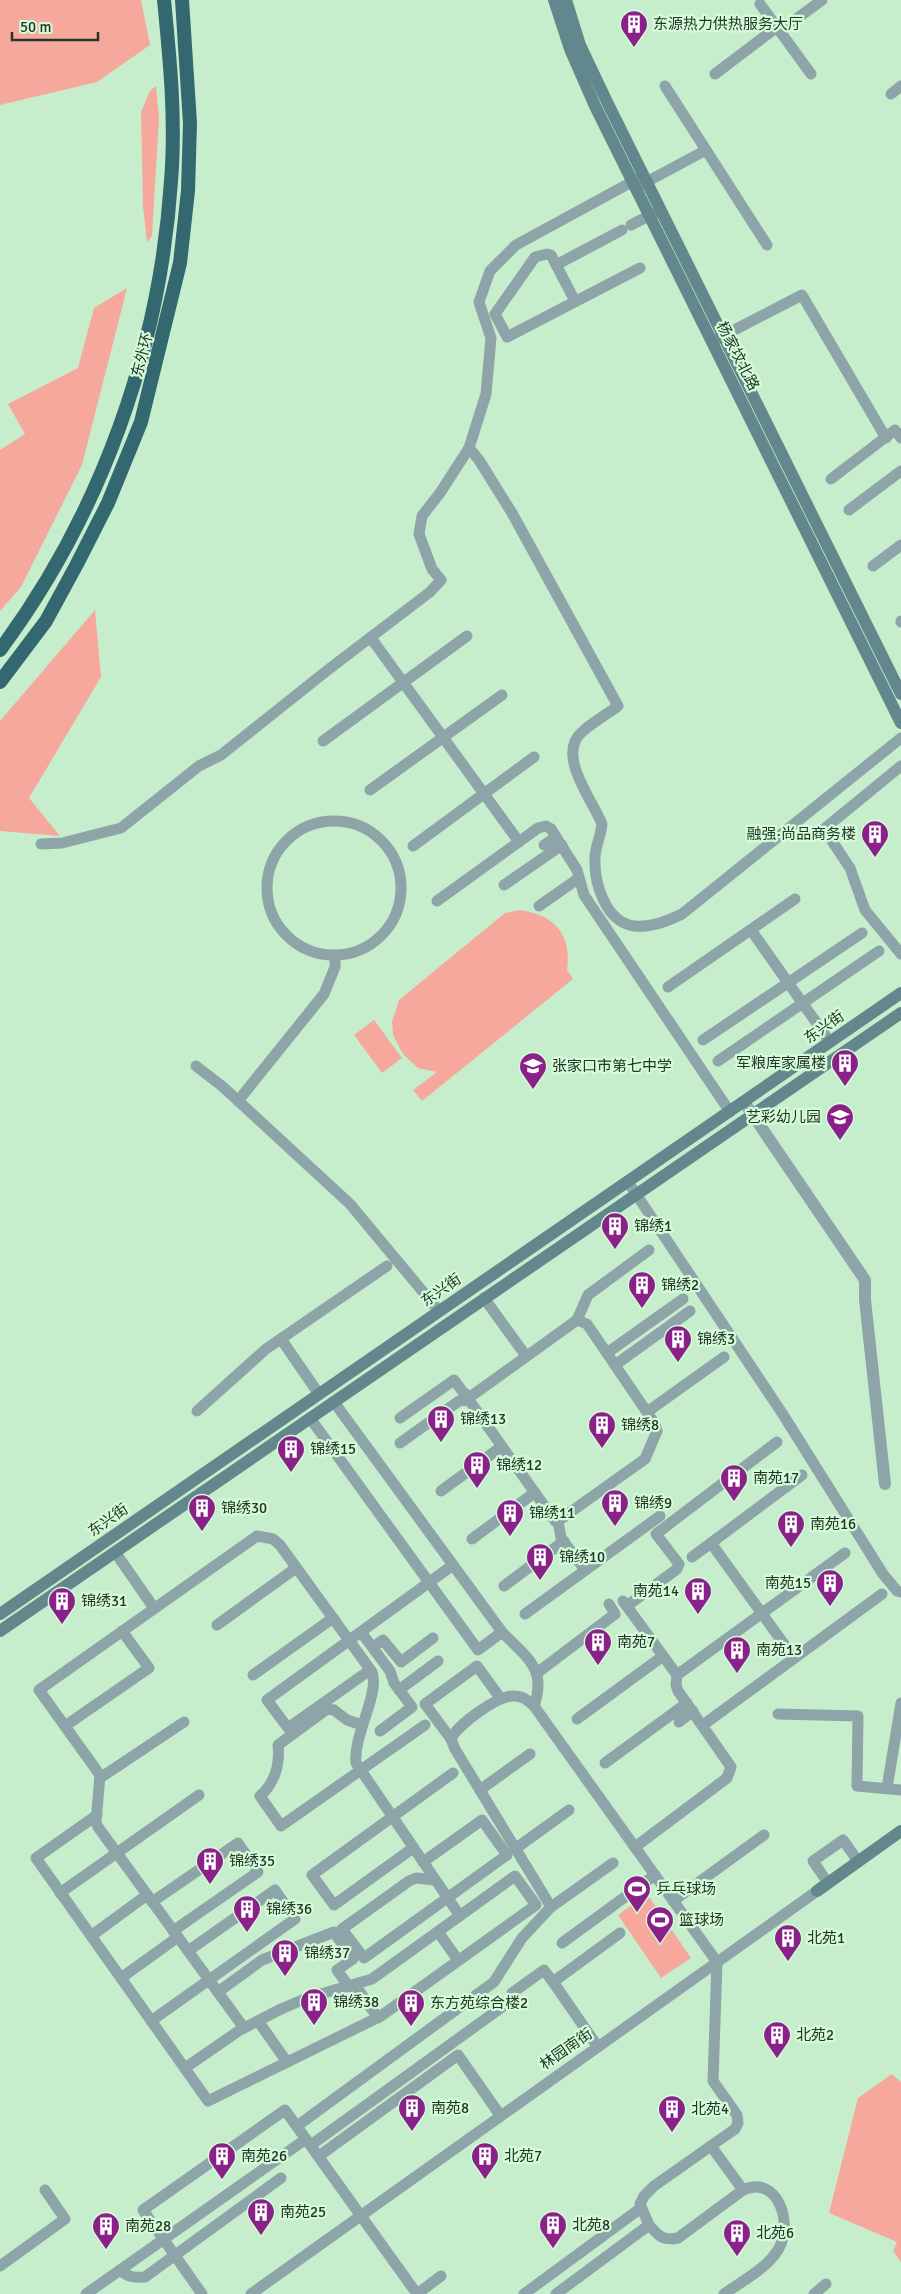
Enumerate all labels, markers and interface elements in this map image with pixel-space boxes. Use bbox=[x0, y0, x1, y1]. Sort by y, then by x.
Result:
building icon: 东源热力供热服务大厅 bbox=[619, 9, 649, 48]
scale bar bbox=[12, 10, 99, 42]
place label: 东源热力供热服务大厅 bbox=[653, 15, 803, 33]
text: 50 m bbox=[20, 18, 51, 36]
street label: 杨家坟北路 bbox=[713, 318, 763, 394]
street label: 东外环 bbox=[128, 331, 156, 379]
building icon: 融强·尚品商务楼 bbox=[860, 819, 890, 858]
place label: 融强·尚品商务楼 bbox=[746, 825, 856, 843]
street label: 东兴街 bbox=[800, 1007, 848, 1047]
building icon: 军粮库家属楼 bbox=[830, 1048, 860, 1087]
school or university icon: 张家口市第七中学 bbox=[518, 1051, 548, 1090]
place label: 军粮库家属楼 bbox=[736, 1054, 826, 1072]
place label: 张家口市第七中学 bbox=[552, 1057, 672, 1075]
school or university icon: 艺彩幼儿园 bbox=[825, 1102, 855, 1141]
place label: 艺彩幼儿园 bbox=[746, 1108, 821, 1126]
building icon: 锦绣1 bbox=[600, 1211, 630, 1250]
place label: 锦绣1 bbox=[634, 1217, 672, 1235]
street label: 东兴街 bbox=[417, 1270, 465, 1310]
building icon: 锦绣2 bbox=[627, 1270, 657, 1309]
place label: 锦绣2 bbox=[661, 1276, 699, 1294]
building icon: 锦绣3 bbox=[663, 1324, 693, 1363]
place label: 锦绣3 bbox=[697, 1330, 735, 1348]
building icon: 锦绣13 bbox=[426, 1404, 456, 1443]
place label: 锦绣13 bbox=[460, 1410, 506, 1428]
building icon: 锦绣8 bbox=[587, 1410, 617, 1449]
place label: 锦绣8 bbox=[621, 1416, 659, 1434]
building icon: 锦绣15 bbox=[276, 1434, 306, 1473]
place label: 锦绣15 bbox=[310, 1440, 356, 1458]
building icon: 锦绣12 bbox=[462, 1450, 492, 1489]
place label: 锦绣12 bbox=[496, 1456, 542, 1474]
building icon: 南苑17 bbox=[719, 1463, 749, 1502]
place label: 南苑17 bbox=[753, 1469, 799, 1487]
building icon: 锦绣9 bbox=[600, 1488, 630, 1527]
building icon: 锦绣30 bbox=[187, 1493, 217, 1532]
place label: 锦绣9 bbox=[634, 1494, 672, 1512]
building icon: 锦绣11 bbox=[495, 1498, 525, 1537]
place label: 锦绣30 bbox=[221, 1499, 267, 1517]
street label: 东兴街 bbox=[84, 1500, 132, 1540]
place label: 锦绣11 bbox=[529, 1504, 575, 1522]
building icon: 南苑16 bbox=[776, 1509, 806, 1548]
place label: 南苑16 bbox=[810, 1515, 856, 1533]
building icon: 锦绣10 bbox=[525, 1542, 555, 1581]
place label: 锦绣10 bbox=[559, 1548, 605, 1566]
building icon: 南苑15 bbox=[815, 1568, 845, 1607]
place label: 南苑15 bbox=[765, 1574, 811, 1592]
building icon: 南苑14 bbox=[683, 1576, 713, 1615]
place label: 南苑14 bbox=[633, 1582, 679, 1600]
building icon: 锦绣31 bbox=[47, 1586, 77, 1625]
place label: 锦绣31 bbox=[81, 1592, 127, 1610]
building icon: 南苑7 bbox=[583, 1627, 613, 1666]
place label: 南苑7 bbox=[617, 1633, 655, 1651]
building icon: 南苑13 bbox=[722, 1635, 752, 1674]
place label: 南苑13 bbox=[756, 1641, 802, 1659]
building icon: 锦绣35 bbox=[195, 1846, 225, 1885]
place label: 锦绣35 bbox=[229, 1852, 275, 1870]
sports icon: 乒乓球场 bbox=[622, 1874, 652, 1913]
place label: 乒乓球场 bbox=[656, 1880, 716, 1898]
building icon: 锦绣36 bbox=[232, 1894, 262, 1933]
place label: 锦绣36 bbox=[266, 1900, 312, 1918]
sports icon: 篮球场 bbox=[645, 1905, 675, 1944]
place label: 篮球场 bbox=[679, 1911, 724, 1929]
building icon: 北苑1 bbox=[773, 1923, 803, 1962]
place label: 北苑1 bbox=[807, 1929, 845, 1947]
building icon: 锦绣37 bbox=[270, 1938, 300, 1977]
place label: 锦绣37 bbox=[304, 1944, 350, 1962]
building icon: 锦绣38 bbox=[299, 1987, 329, 2026]
building icon: 东方苑综合楼2 bbox=[396, 1988, 426, 2027]
place label: 锦绣38 bbox=[333, 1993, 379, 2011]
place label: 东方苑综合楼2 bbox=[430, 1994, 528, 2012]
building icon: 北苑2 bbox=[762, 2020, 792, 2059]
street label: 林园南街 bbox=[536, 2024, 596, 2074]
place label: 北苑2 bbox=[796, 2026, 834, 2044]
building icon: 南苑8 bbox=[397, 2093, 427, 2132]
building icon: 北苑4 bbox=[657, 2094, 687, 2133]
place label: 南苑8 bbox=[431, 2099, 469, 2117]
place label: 北苑4 bbox=[691, 2100, 729, 2118]
building icon: 南苑26 bbox=[207, 2141, 237, 2180]
building icon: 北苑7 bbox=[470, 2141, 500, 2180]
place label: 南苑26 bbox=[241, 2147, 287, 2165]
place label: 北苑7 bbox=[504, 2147, 542, 2165]
building icon: 南苑25 bbox=[246, 2197, 276, 2236]
place label: 南苑25 bbox=[280, 2203, 326, 2221]
building icon: 北苑8 bbox=[538, 2210, 568, 2249]
building icon: 南苑28 bbox=[91, 2211, 121, 2250]
place label: 北苑8 bbox=[572, 2216, 610, 2234]
place label: 南苑28 bbox=[125, 2217, 171, 2235]
building icon: 北苑6 bbox=[722, 2218, 752, 2257]
place label: 北苑6 bbox=[756, 2224, 794, 2242]

